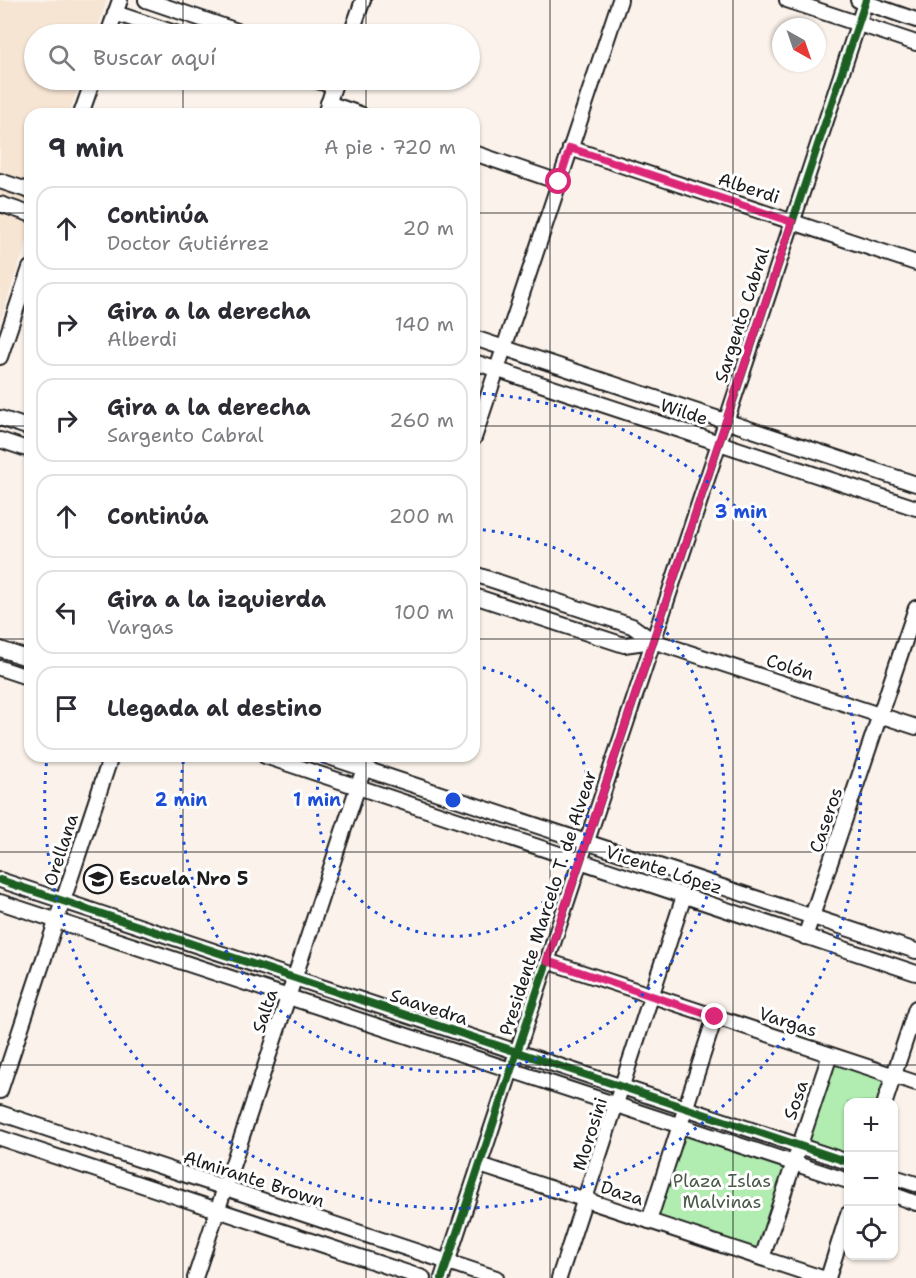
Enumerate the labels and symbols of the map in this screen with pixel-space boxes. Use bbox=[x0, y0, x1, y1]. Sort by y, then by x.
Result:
north arrow bbox=[772, 18, 826, 72]
street label: Alberdi bbox=[715, 167, 783, 209]
route start bbox=[545, 168, 571, 194]
street label: Sargento Cabral bbox=[709, 244, 775, 386]
street label: Wilde bbox=[657, 393, 711, 431]
text: 3 min bbox=[715, 500, 767, 524]
street label: Colón bbox=[763, 648, 817, 686]
street label: Presidente Marcelo T. de Alvear bbox=[494, 767, 602, 1039]
street label: Caseros bbox=[804, 784, 848, 856]
text: 2 min bbox=[155, 788, 207, 812]
text: 1 min bbox=[293, 788, 341, 812]
centre of rings bbox=[443, 790, 463, 810]
street label: Orellana bbox=[38, 811, 84, 889]
street label: Vicente López bbox=[603, 840, 725, 900]
school or university icon: Escuela Nro 5 bbox=[82, 863, 114, 895]
place label: Escuela Nro 5 bbox=[119, 867, 248, 891]
street label: Saavedra bbox=[387, 983, 471, 1031]
street label: Salta bbox=[247, 986, 283, 1036]
street label: Vargas bbox=[756, 1001, 820, 1043]
route end bbox=[701, 1003, 727, 1029]
street label: Sosa bbox=[778, 1077, 814, 1123]
street label: Morosini bbox=[567, 1094, 613, 1174]
street label: Almirante Brown bbox=[180, 1145, 328, 1213]
park label: Plaza Islas Malvinas bbox=[673, 1169, 771, 1214]
street label: Daza bbox=[597, 1175, 647, 1211]

